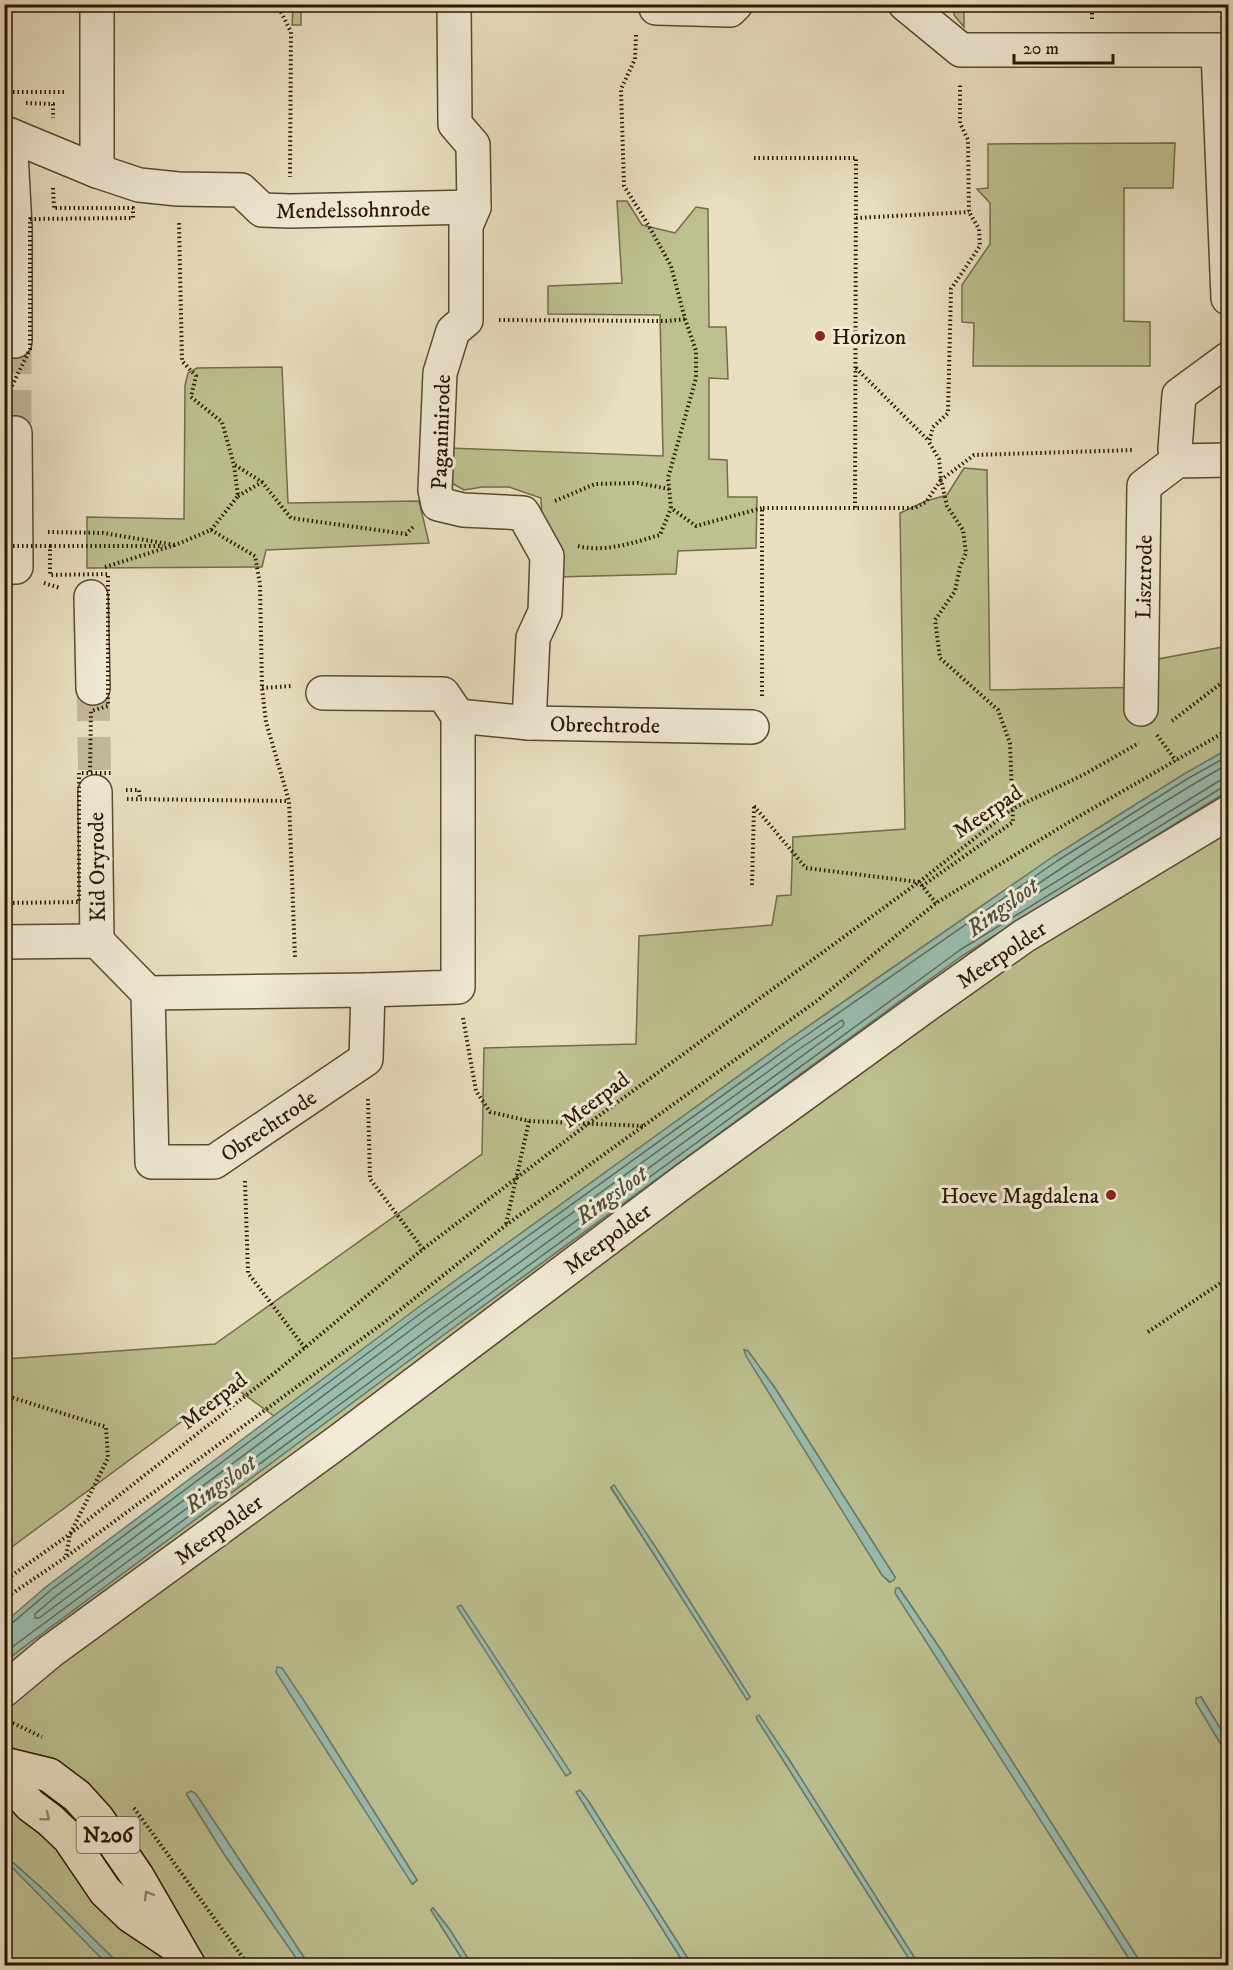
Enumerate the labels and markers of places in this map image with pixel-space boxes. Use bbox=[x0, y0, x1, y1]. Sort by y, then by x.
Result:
place label: Horizon bbox=[832, 324, 907, 351]
marker: Horizon bbox=[813, 329, 827, 343]
place label: Hoeve Magdalena bbox=[941, 1183, 1100, 1210]
marker: Hoeve Magdalena bbox=[1104, 1188, 1118, 1202]

